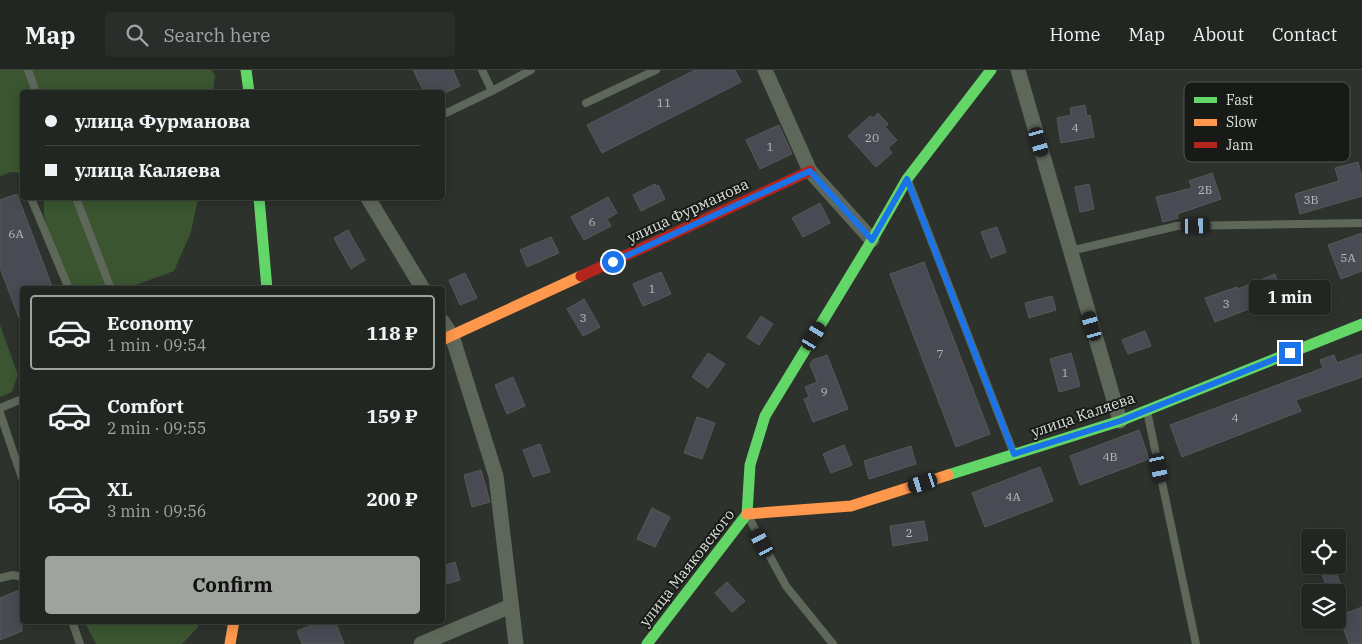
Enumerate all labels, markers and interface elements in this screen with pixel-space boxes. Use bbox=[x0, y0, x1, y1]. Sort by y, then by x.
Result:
search box bbox=[105, 12, 455, 57]
text: Map bbox=[25, 19, 75, 51]
icon: search bbox=[123, 21, 151, 49]
text: Search here bbox=[163, 23, 270, 47]
text: Home bbox=[1049, 23, 1101, 46]
text: Map bbox=[1129, 23, 1165, 46]
text: About bbox=[1193, 23, 1244, 46]
text: Contact bbox=[1272, 23, 1337, 46]
legend bbox=[1184, 82, 1350, 162]
text: Fast bbox=[1226, 91, 1254, 109]
house number: 11 bbox=[657, 95, 671, 110]
text: улица Фурманова bbox=[75, 109, 250, 133]
text: Slow bbox=[1226, 113, 1257, 131]
house number: 4 bbox=[1071, 120, 1079, 135]
car bbox=[1027, 126, 1050, 158]
house number: 20 bbox=[865, 130, 879, 145]
text: Jam bbox=[1226, 136, 1253, 154]
house number: 1 bbox=[766, 139, 774, 154]
text: улица Каляева bbox=[75, 158, 221, 182]
street label: улица Фурманова bbox=[624, 174, 752, 247]
house number: 2Б bbox=[1198, 182, 1212, 197]
house number: 3В bbox=[1303, 192, 1319, 207]
house number: 6 bbox=[588, 214, 596, 229]
car bbox=[1180, 218, 1211, 234]
house number: 6А bbox=[8, 226, 24, 241]
house number: 5А bbox=[1340, 250, 1356, 265]
route start bbox=[602, 251, 624, 273]
callout: 1 min bbox=[1249, 280, 1331, 316]
house number: 1 bbox=[648, 281, 656, 296]
text: 1 min bbox=[1268, 287, 1312, 307]
house number: 3 bbox=[1222, 296, 1230, 311]
icon: car bbox=[47, 310, 92, 355]
house number: 3 bbox=[579, 310, 587, 325]
car bbox=[1080, 310, 1103, 342]
text: Economy bbox=[107, 311, 193, 335]
car bbox=[799, 319, 828, 353]
text: 118 ₽ bbox=[366, 321, 418, 345]
text: 1 min · 09:54 bbox=[107, 335, 206, 355]
route end bbox=[1279, 342, 1301, 364]
house number: 7 bbox=[936, 346, 944, 361]
house number: 1 bbox=[1061, 365, 1069, 380]
house number: 9 bbox=[820, 384, 828, 399]
street label: улица Каляева bbox=[1028, 388, 1137, 441]
icon: car bbox=[47, 393, 92, 438]
text: Comfort bbox=[107, 394, 184, 418]
text: 159 ₽ bbox=[366, 404, 418, 428]
house number: 4 bbox=[1231, 410, 1239, 425]
text: 2 min · 09:55 bbox=[107, 418, 206, 438]
house number: 4В bbox=[1102, 449, 1118, 464]
car bbox=[1148, 452, 1169, 484]
car bbox=[906, 471, 939, 495]
icon: car bbox=[47, 476, 92, 521]
text: XL bbox=[107, 477, 133, 501]
text: 200 ₽ bbox=[366, 487, 418, 511]
house number: 4А bbox=[1005, 489, 1021, 504]
text: 3 min · 09:56 bbox=[107, 501, 206, 521]
street label: улица Маяковского bbox=[635, 505, 738, 630]
house number: 2 bbox=[905, 525, 913, 540]
car bbox=[748, 526, 775, 560]
map controls bbox=[1301, 529, 1346, 629]
button: locate bbox=[1301, 529, 1346, 574]
button: Confirm bbox=[45, 556, 420, 614]
button: layers bbox=[1301, 584, 1346, 629]

